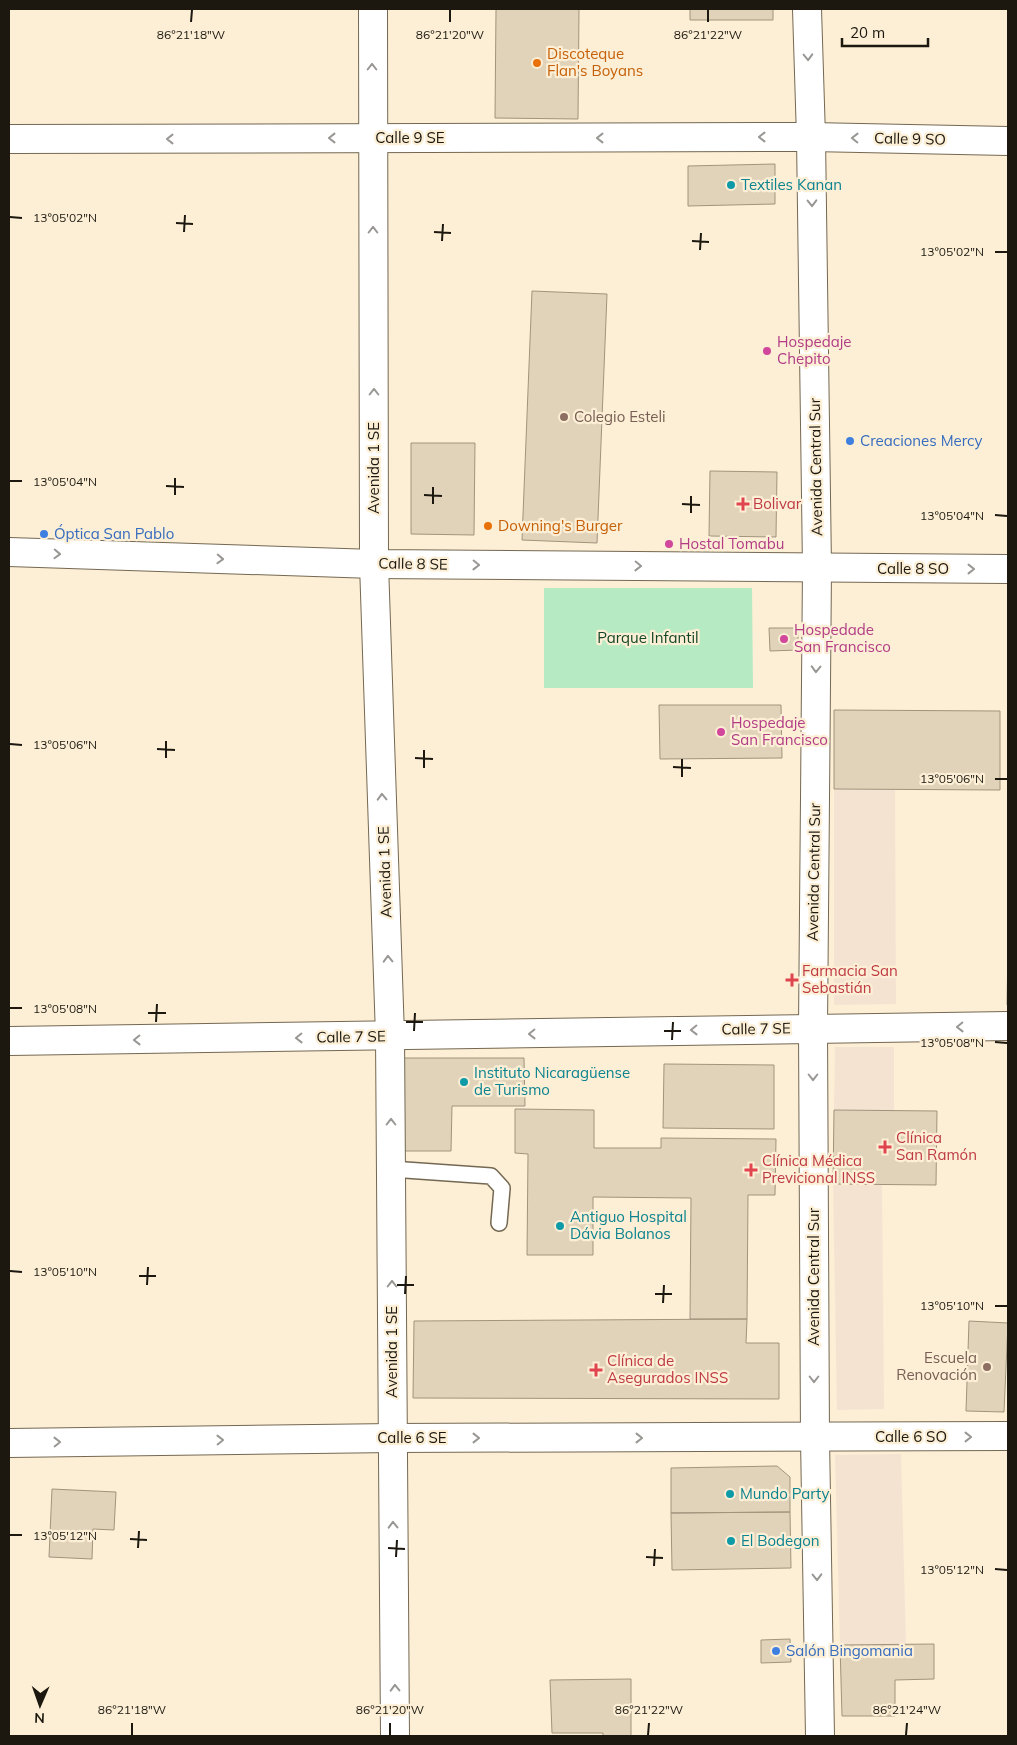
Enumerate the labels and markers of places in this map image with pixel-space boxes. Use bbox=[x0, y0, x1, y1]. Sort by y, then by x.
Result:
place label: Discoteque Flan's Boyans bbox=[547, 44, 643, 80]
marker: Discoteque Flan's Boyans bbox=[531, 57, 543, 69]
place label: Textiles Kanan bbox=[741, 175, 842, 194]
marker: Textiles Kanan bbox=[725, 179, 737, 191]
place label: Hospedaje Chepito bbox=[777, 332, 851, 368]
marker: Hospedaje Chepito bbox=[761, 345, 773, 357]
place label: Colegio Esteli bbox=[574, 407, 666, 426]
marker: Colegio Esteli bbox=[558, 411, 570, 423]
place label: Creaciones Mercy bbox=[860, 431, 982, 450]
marker: Creaciones Mercy bbox=[844, 435, 856, 447]
place label: Bolivar bbox=[753, 494, 802, 513]
marker: Bolivar bbox=[737, 498, 749, 510]
place label: Downing's Burger bbox=[498, 516, 623, 535]
marker: Downing's Burger bbox=[482, 520, 494, 532]
place label: Óptica San Pablo bbox=[54, 524, 174, 543]
marker: Óptica San Pablo bbox=[38, 528, 50, 540]
place label: Hostal Tomabu bbox=[679, 534, 784, 553]
marker: Hostal Tomabu bbox=[663, 538, 675, 550]
place label: Hospedade San Francisco bbox=[794, 620, 891, 656]
marker: Hospedade San Francisco bbox=[778, 633, 790, 645]
place label: Hospedaje San Francisco bbox=[731, 713, 828, 749]
marker: Hospedaje San Francisco bbox=[715, 726, 727, 738]
place label: Farmacia San Sebastián bbox=[802, 961, 898, 997]
marker: Farmacia San Sebastián bbox=[786, 974, 798, 986]
place label: Instituto Nicaragüense de Turismo bbox=[474, 1063, 630, 1099]
marker: Instituto Nicaragüense de Turismo bbox=[458, 1076, 470, 1088]
place label: Clínica San Ramón bbox=[896, 1128, 977, 1164]
marker: Clínica San Ramón bbox=[878, 1140, 892, 1154]
place label: Clínica Médica Previcional INSS bbox=[762, 1151, 875, 1187]
marker: Clínica Médica Previcional INSS bbox=[744, 1163, 758, 1177]
place label: Antiguo Hospital Dávia Bolanos bbox=[570, 1207, 687, 1243]
marker: Antiguo Hospital Dávia Bolanos bbox=[554, 1220, 566, 1232]
place label: Escuela Renovación bbox=[896, 1348, 977, 1384]
place label: Clínica de Asegurados INSS bbox=[607, 1351, 728, 1387]
marker: Escuela Renovación bbox=[981, 1361, 993, 1373]
marker: Clínica de Asegurados INSS bbox=[589, 1363, 603, 1377]
place label: Mundo Party bbox=[740, 1484, 829, 1503]
marker: Mundo Party bbox=[724, 1488, 736, 1500]
place label: El Bodegon bbox=[741, 1531, 820, 1550]
marker: El Bodegon bbox=[725, 1535, 737, 1547]
place label: Salón Bingomania bbox=[786, 1641, 913, 1660]
marker: Salón Bingomania bbox=[770, 1645, 782, 1657]

